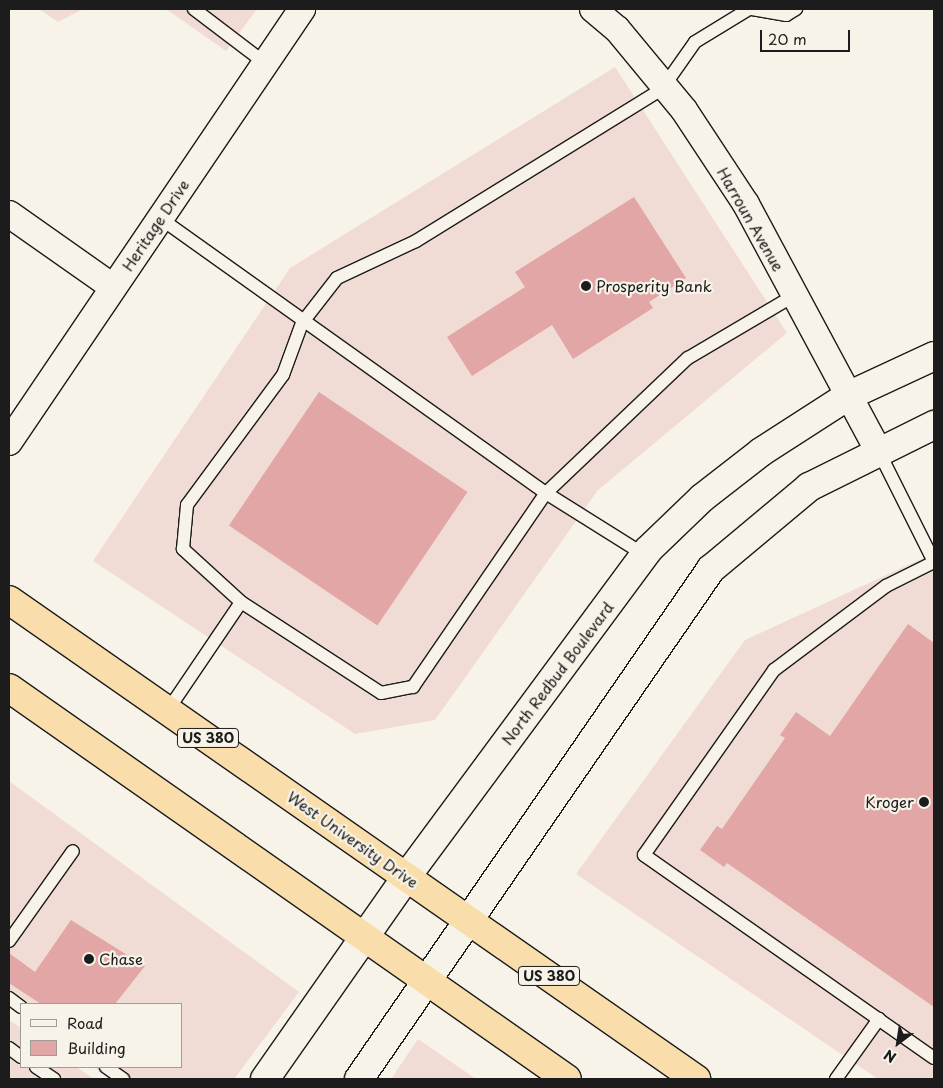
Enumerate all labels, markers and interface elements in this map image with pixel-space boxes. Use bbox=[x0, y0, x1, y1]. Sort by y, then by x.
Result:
scale bar bbox=[763, 20, 853, 52]
text: 20 m bbox=[768, 27, 807, 50]
street label: Harroun Avenue bbox=[714, 164, 788, 274]
street label: Heritage Drive bbox=[118, 176, 192, 274]
place label: Prosperity Bank bbox=[596, 277, 712, 295]
marker: Prosperity Bank bbox=[580, 280, 592, 292]
street label: North Redbud Boulevard bbox=[497, 597, 617, 749]
road number: US 380 bbox=[177, 726, 239, 750]
street label: West University Drive bbox=[284, 787, 422, 891]
place label: Kroger bbox=[865, 793, 914, 811]
marker: Kroger bbox=[918, 796, 930, 808]
place label: Chase bbox=[99, 950, 143, 968]
marker: Chase bbox=[83, 953, 95, 965]
road number: US 380 bbox=[518, 964, 580, 988]
legend bbox=[20, 1003, 182, 1068]
text: Road bbox=[67, 1011, 103, 1034]
north arrow bbox=[873, 1018, 923, 1068]
text: Building bbox=[67, 1036, 126, 1059]
text: N bbox=[880, 1044, 900, 1068]

